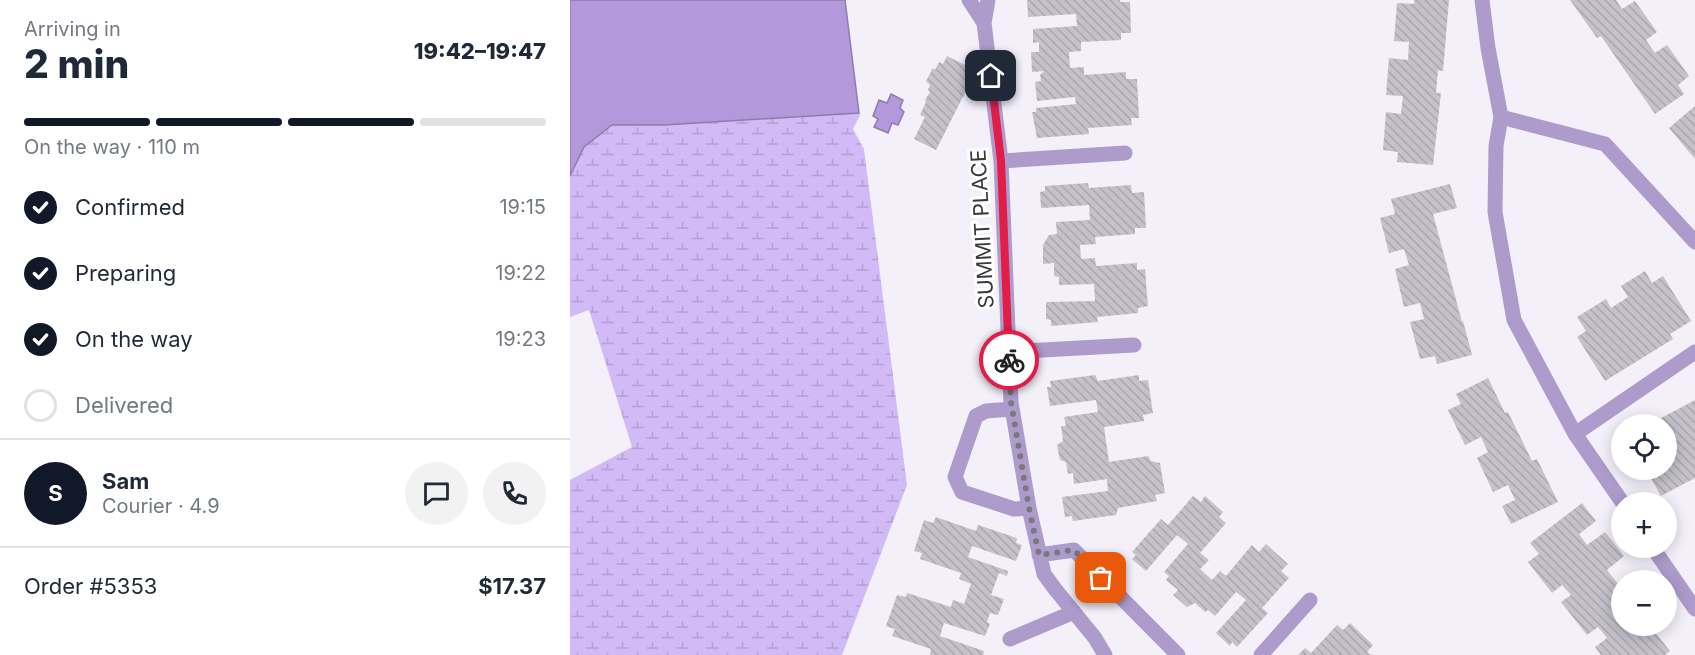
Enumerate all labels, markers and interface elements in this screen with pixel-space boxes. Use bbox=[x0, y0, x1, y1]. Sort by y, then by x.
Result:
text: Arriving in bbox=[24, 17, 121, 41]
text: 19:42–19:47 bbox=[414, 38, 546, 64]
text: 2 min bbox=[24, 40, 129, 87]
pin bbox=[965, 50, 1016, 101]
icon: home bbox=[974, 59, 1007, 92]
text: On the way · 110 m bbox=[24, 135, 200, 159]
street label: SUMMIT PLACE bbox=[965, 149, 999, 309]
icon: check bbox=[24, 191, 57, 224]
text: Confirmed bbox=[75, 194, 185, 220]
text: 19:15 bbox=[499, 195, 546, 219]
icon: check bbox=[24, 257, 57, 290]
text: Preparing bbox=[75, 260, 176, 286]
text: 19:22 bbox=[495, 261, 546, 285]
icon: check bbox=[24, 323, 57, 356]
text: On the way bbox=[75, 326, 193, 352]
text: 19:23 bbox=[495, 327, 546, 351]
courier bbox=[979, 330, 1039, 390]
icon: bike bbox=[993, 344, 1026, 377]
text: Delivered bbox=[75, 392, 173, 418]
map controls bbox=[1611, 414, 1677, 636]
button: locate bbox=[1611, 414, 1677, 480]
button: chat bbox=[405, 462, 468, 525]
button: phone bbox=[483, 462, 546, 525]
text: Sam bbox=[102, 468, 149, 494]
text: S bbox=[48, 480, 63, 506]
button: + bbox=[1611, 492, 1677, 558]
text: Courier · 4.9 bbox=[102, 494, 220, 518]
pin bbox=[1075, 552, 1126, 603]
icon: bag bbox=[1084, 561, 1117, 594]
button: − bbox=[1611, 570, 1677, 636]
text: Order #5353 bbox=[24, 573, 157, 599]
text: $17.37 bbox=[478, 573, 546, 599]

